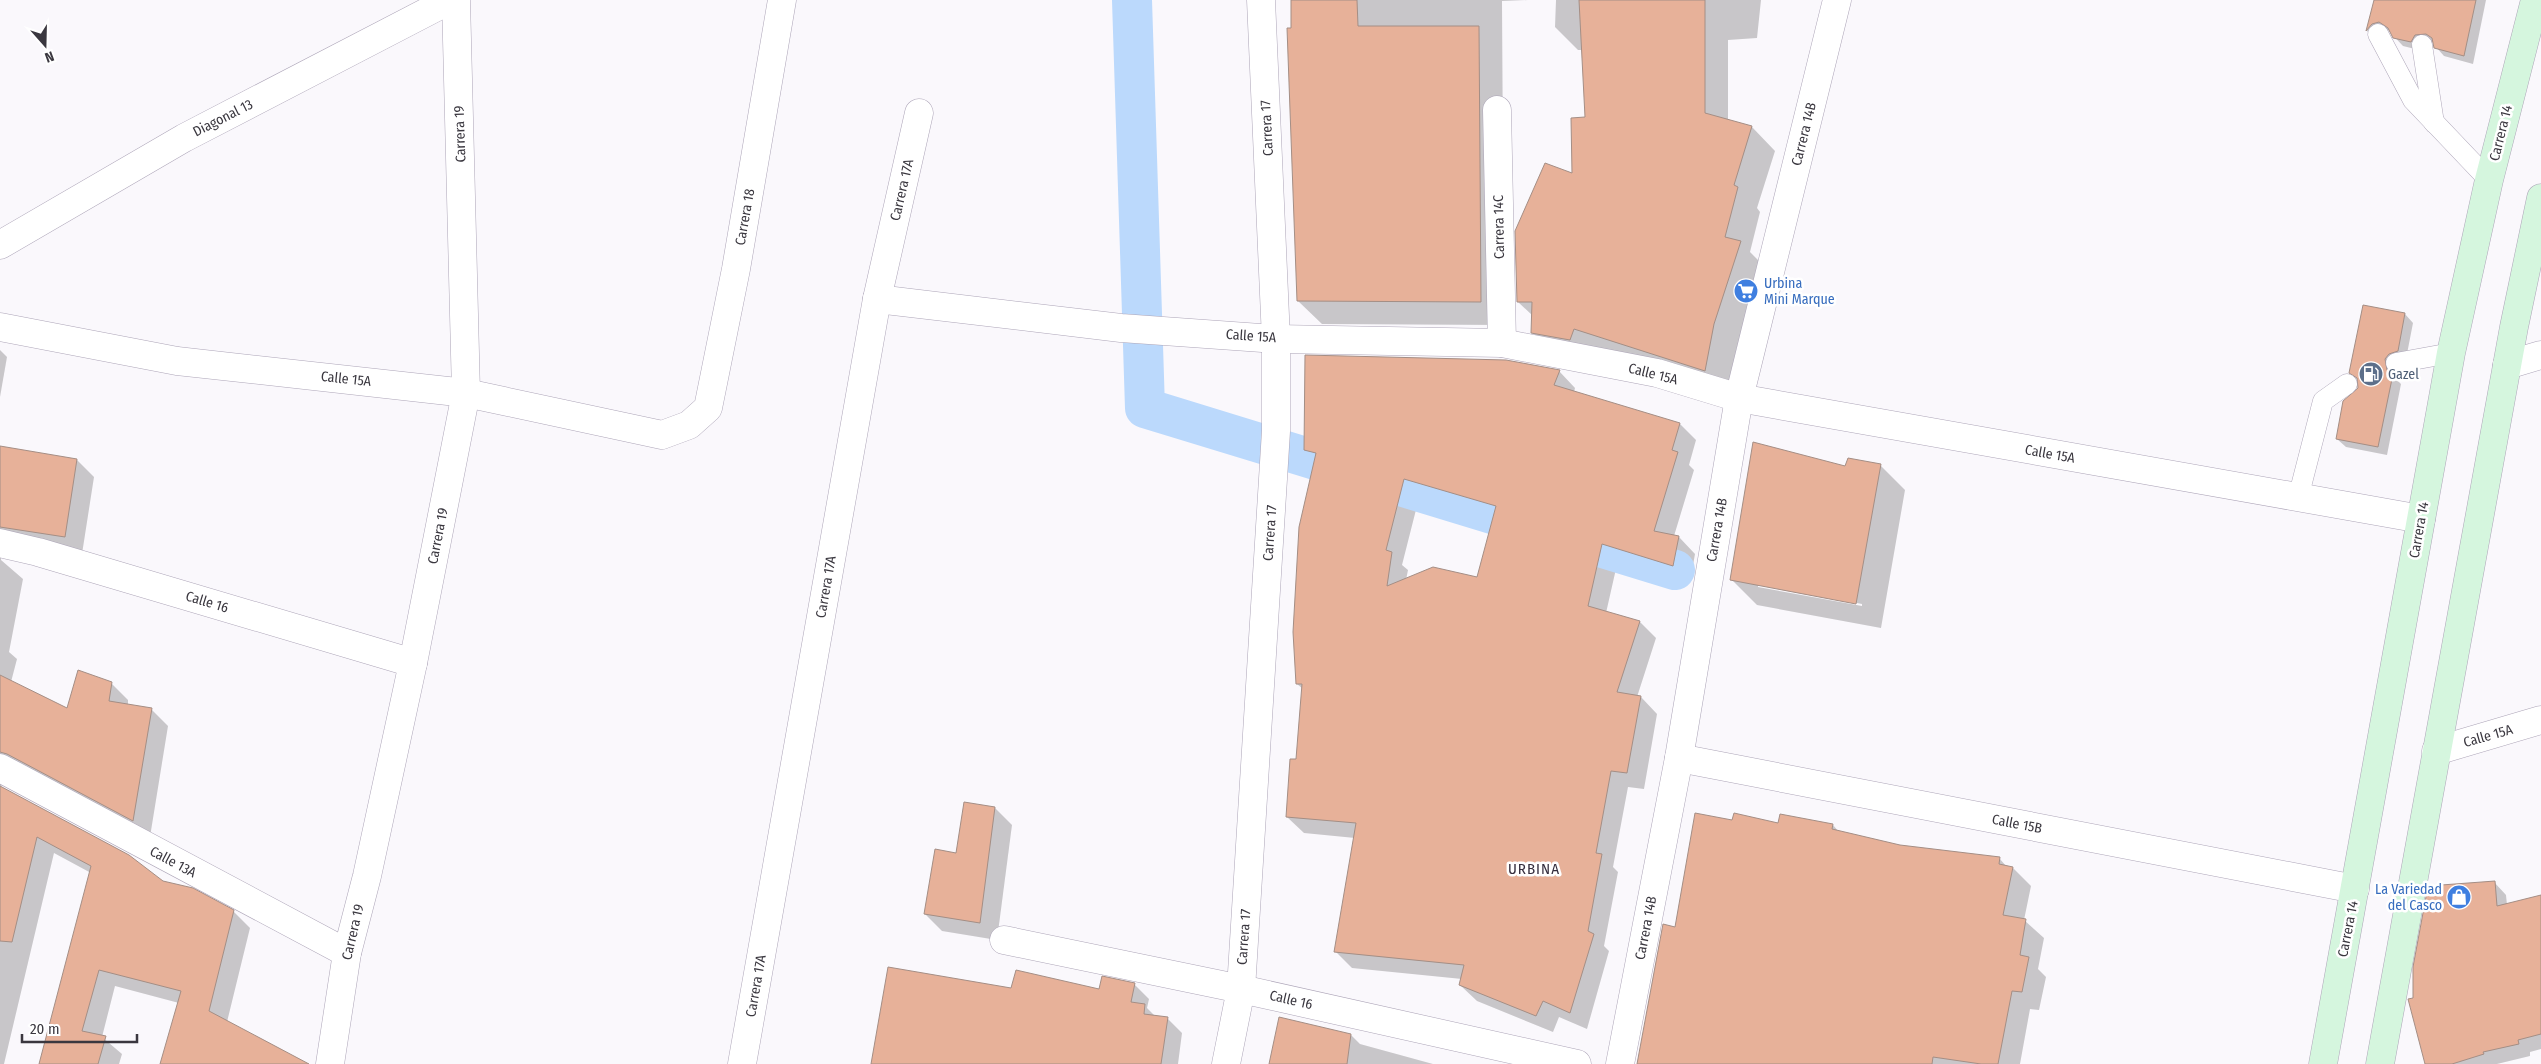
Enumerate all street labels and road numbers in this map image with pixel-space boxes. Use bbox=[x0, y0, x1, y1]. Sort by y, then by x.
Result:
street label: Diagonal 13 bbox=[190, 96, 256, 140]
street label: Carrera 17 bbox=[1257, 99, 1277, 156]
street label: Carrera 14B bbox=[1788, 100, 1820, 167]
street label: Carrera 14 bbox=[2486, 103, 2516, 163]
street label: Carrera 19 bbox=[451, 105, 469, 163]
street label: Carrera 17A bbox=[887, 157, 917, 223]
street label: Carrera 18 bbox=[732, 187, 758, 247]
street label: Carrera 14C bbox=[1490, 195, 1508, 259]
street label: Calle 15A bbox=[1225, 326, 1277, 346]
street label: Calle 15A bbox=[1626, 360, 1680, 389]
street label: Calle 15A bbox=[320, 368, 373, 390]
street label: Calle 15A bbox=[2024, 441, 2077, 467]
street label: Carrera 14B bbox=[1703, 496, 1731, 563]
street label: Carrera 14 bbox=[2406, 500, 2432, 560]
street label: Carrera 17 bbox=[1260, 504, 1280, 561]
street label: Carrera 19 bbox=[424, 506, 452, 566]
street label: Carrera 17A bbox=[812, 554, 840, 619]
street label: Calle 16 bbox=[184, 587, 230, 617]
street label: Calle 15A bbox=[2461, 721, 2515, 751]
street label: Calle 15B bbox=[1990, 811, 2044, 837]
street label: Calle 13A bbox=[147, 843, 200, 882]
street label: Carrera 14B bbox=[1631, 894, 1661, 961]
street label: Carrera 14 bbox=[2334, 899, 2362, 959]
street label: Carrera 19 bbox=[338, 902, 368, 962]
street label: Carrera 17 bbox=[1234, 908, 1254, 965]
street label: Carrera 17A bbox=[742, 953, 770, 1018]
street label: Calle 16 bbox=[1268, 987, 1314, 1013]

